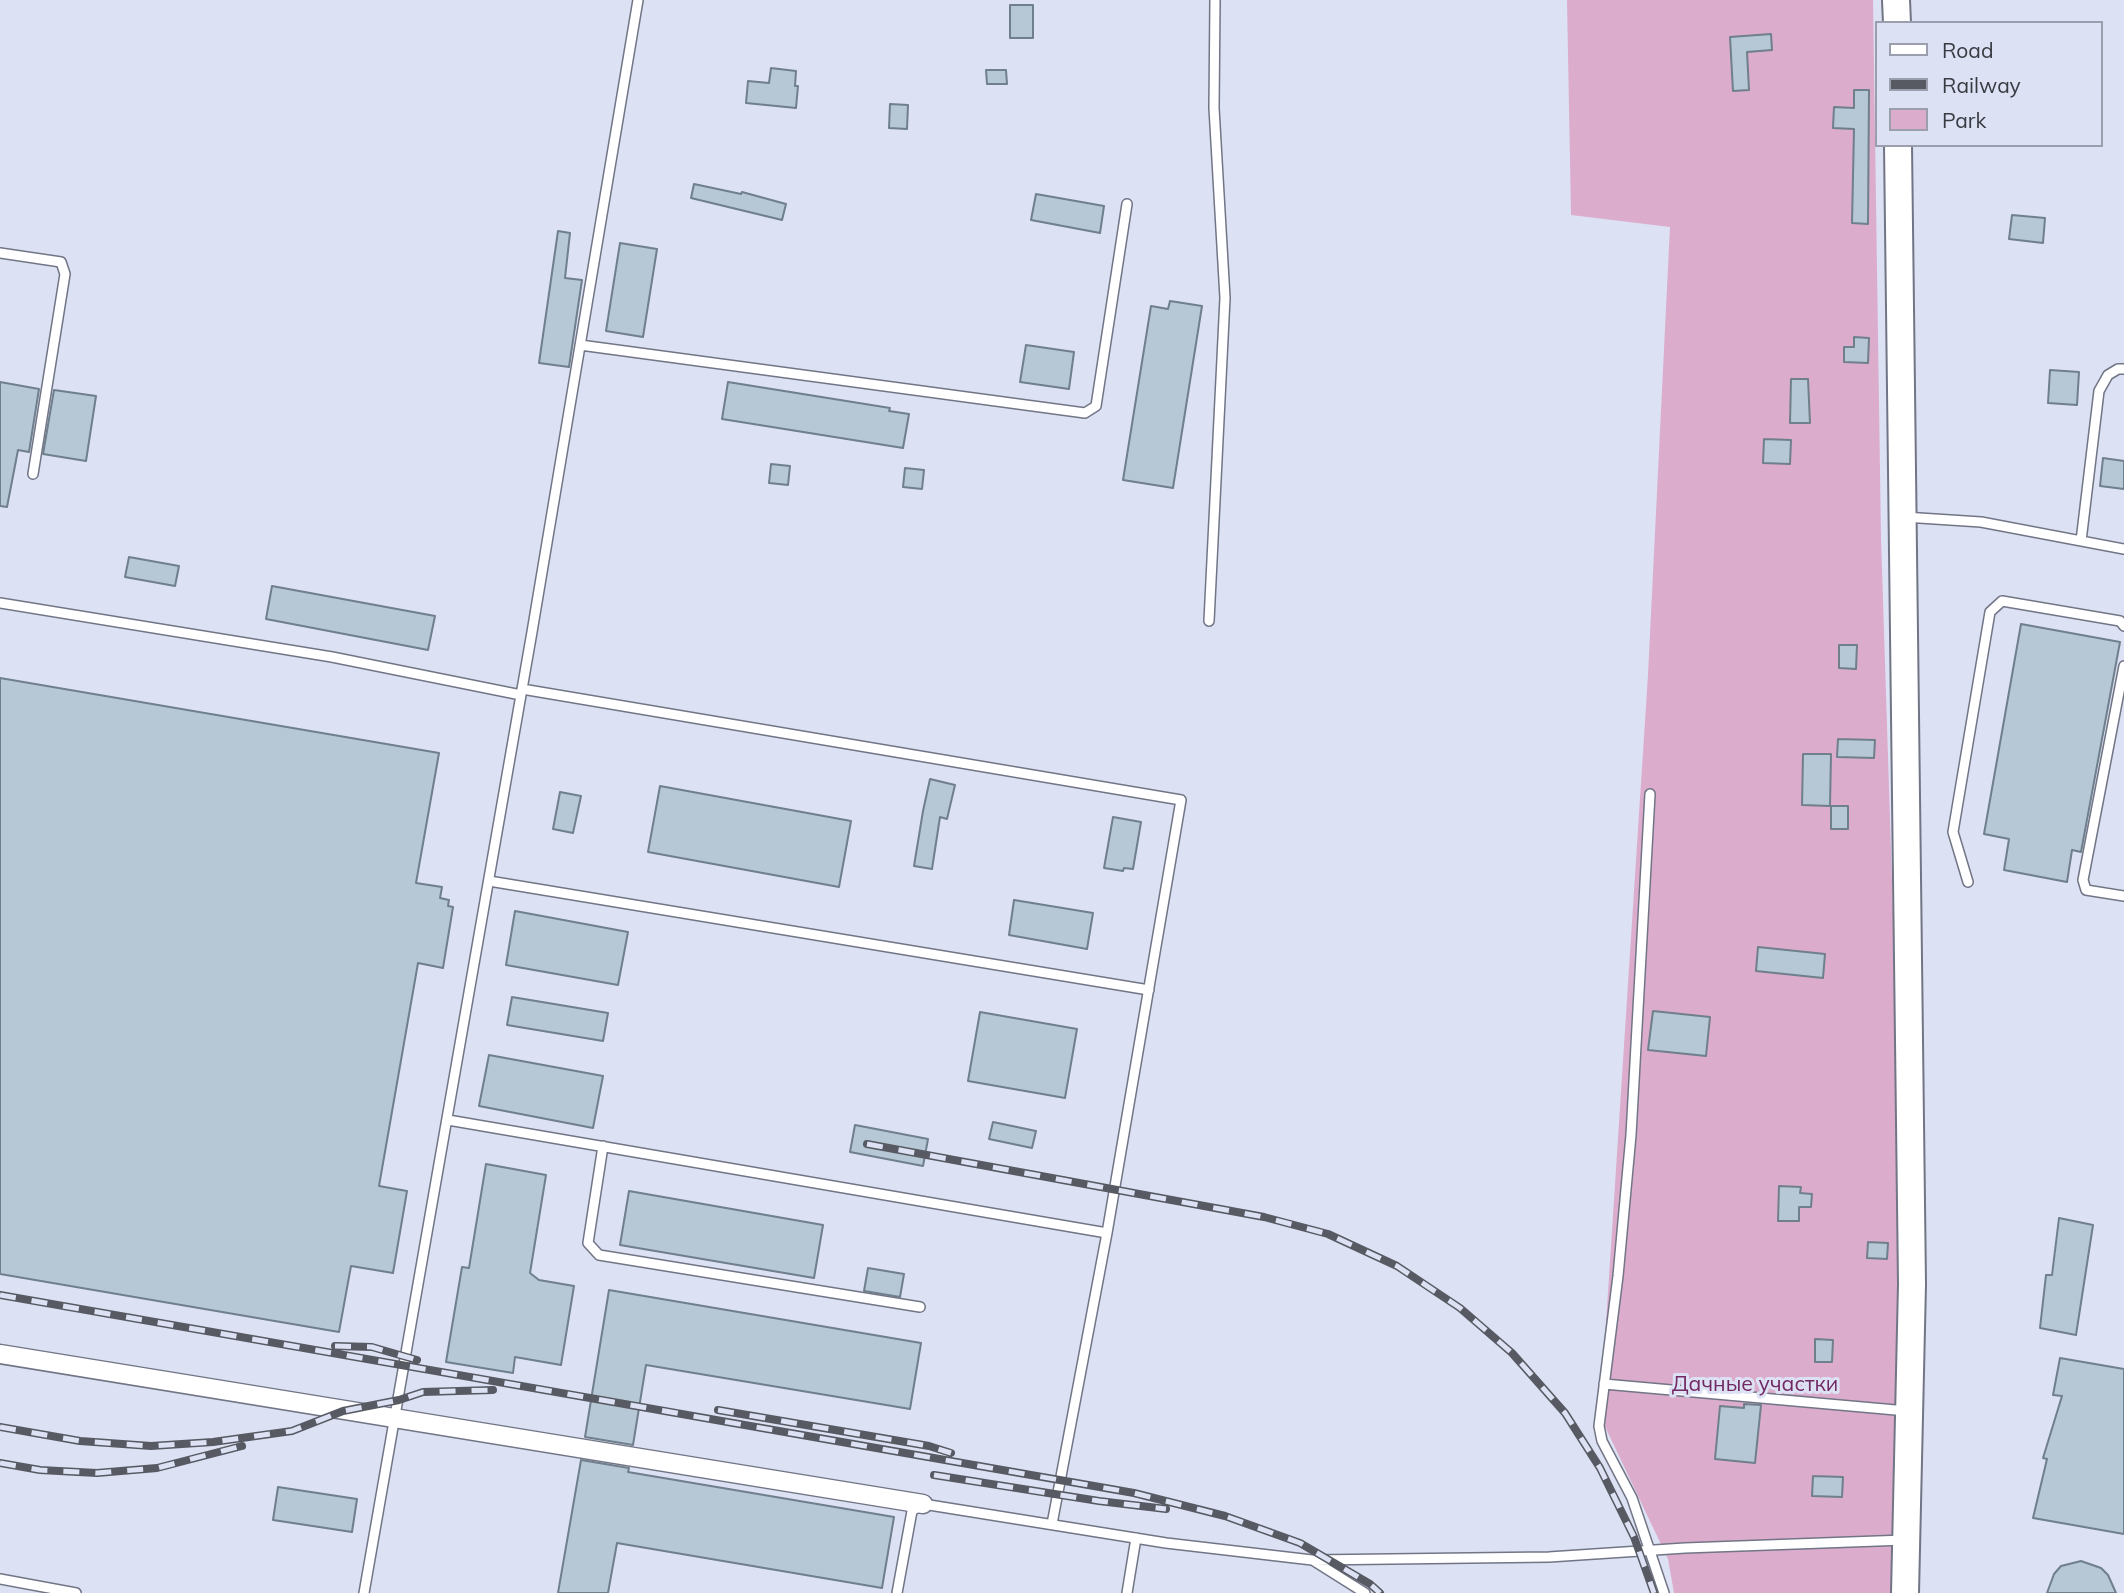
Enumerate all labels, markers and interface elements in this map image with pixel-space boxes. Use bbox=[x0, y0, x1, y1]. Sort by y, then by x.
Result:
legend bbox=[1876, 21, 2103, 147]
text: Road bbox=[1942, 37, 1993, 63]
text: Railway bbox=[1942, 72, 2021, 98]
text: Park bbox=[1942, 107, 1986, 133]
park label: Дачные участки bbox=[1672, 1372, 1838, 1398]

